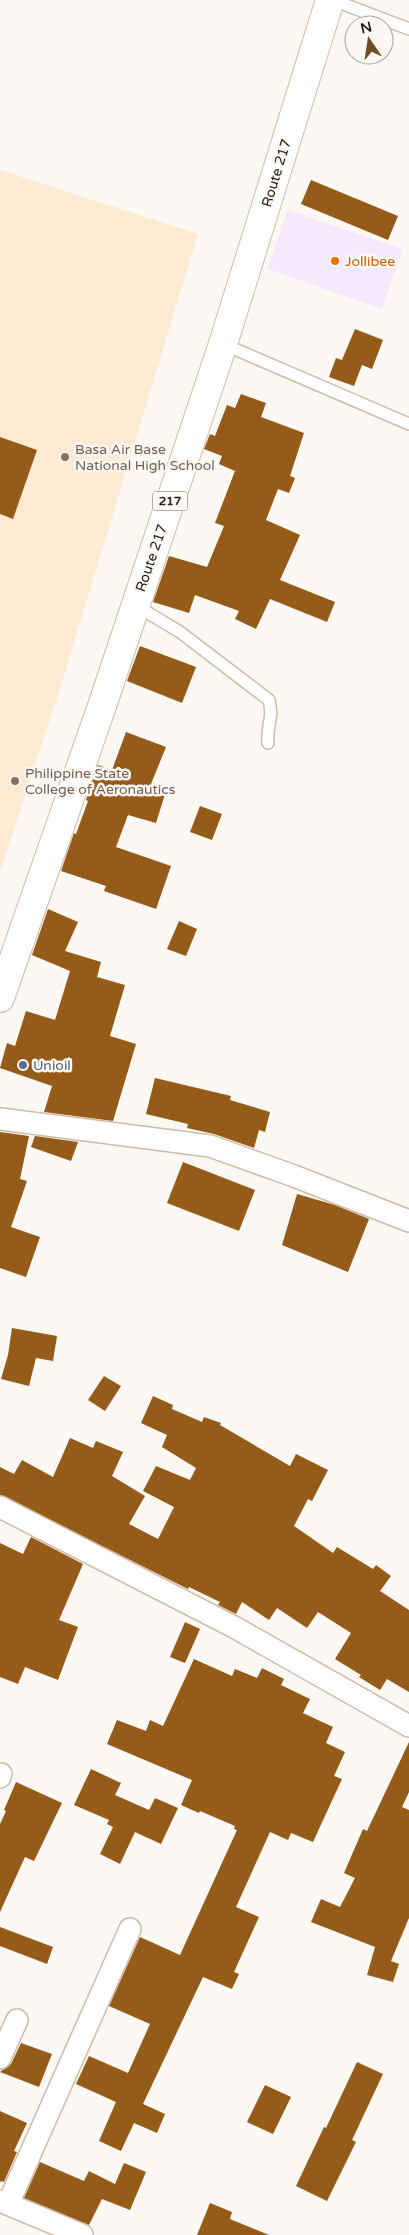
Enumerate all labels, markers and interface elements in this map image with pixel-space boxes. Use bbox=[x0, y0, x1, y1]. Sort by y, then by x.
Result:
north arrow bbox=[344, 15, 394, 65]
text: N bbox=[359, 18, 374, 37]
street label: Route 217 bbox=[258, 137, 295, 209]
place label: Jollibee bbox=[345, 253, 395, 270]
marker: Jollibee bbox=[329, 255, 341, 267]
place label: Basa Air Base National High School bbox=[75, 441, 215, 474]
marker: Basa Air Base National High School bbox=[59, 451, 71, 463]
road number: 217 bbox=[152, 492, 188, 511]
street label: Route 217 bbox=[132, 522, 171, 594]
place label: Philippine State College of Aeronautics bbox=[25, 765, 176, 798]
marker: Philippine State College of Aeronautics bbox=[9, 775, 21, 787]
place label: Unioil bbox=[33, 1057, 71, 1074]
marker: Unioil bbox=[17, 1059, 29, 1071]

